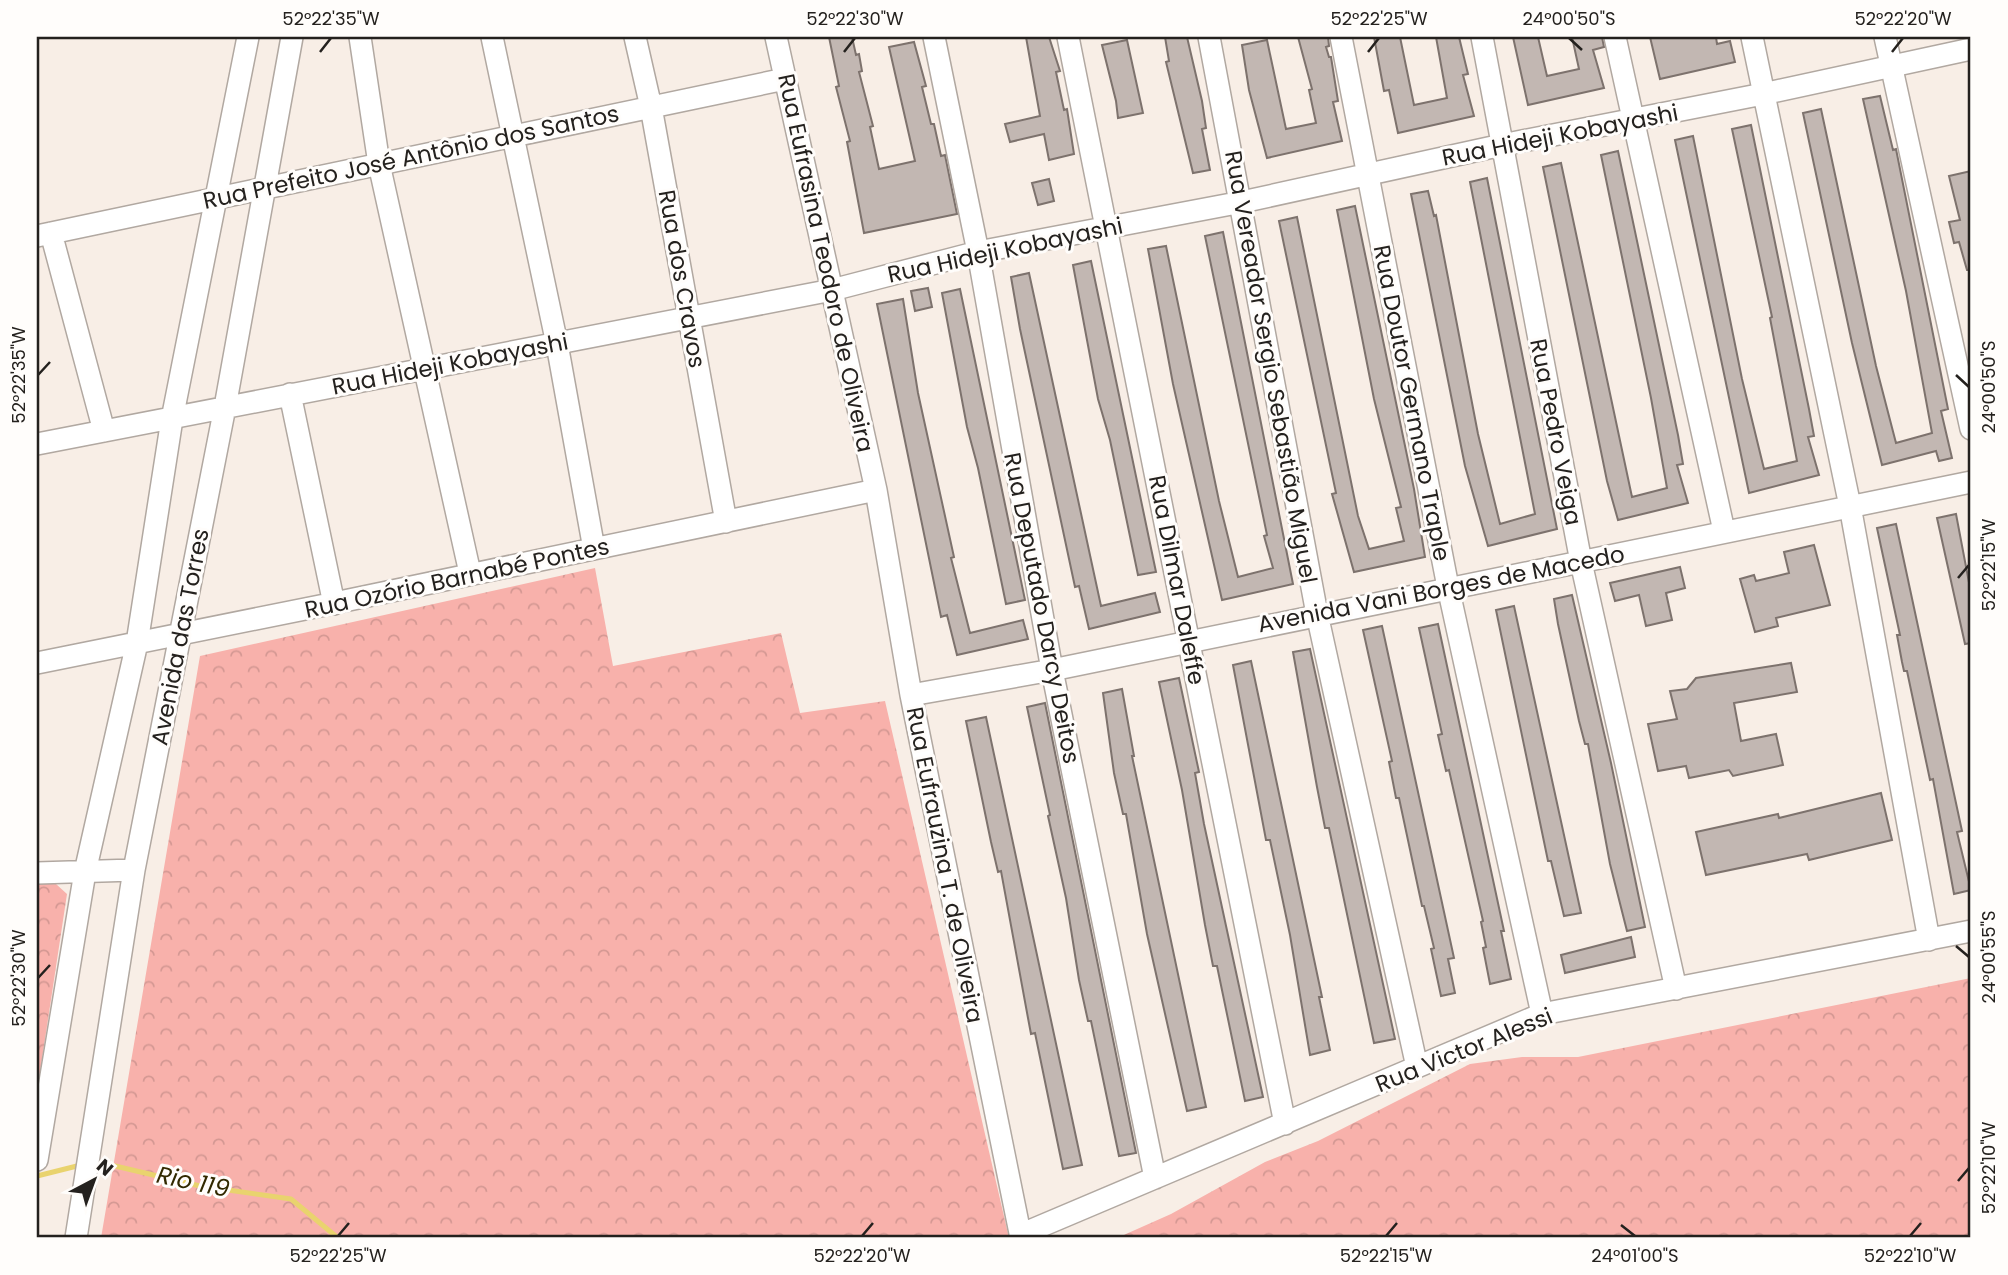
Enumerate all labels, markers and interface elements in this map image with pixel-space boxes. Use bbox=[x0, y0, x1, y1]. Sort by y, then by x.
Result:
text: 52°22'35"W bbox=[282, 6, 380, 31]
text: 52°22'30"W bbox=[806, 6, 904, 31]
text: 52°22'25"W bbox=[1330, 6, 1428, 31]
text: 24°00'50"S bbox=[1523, 6, 1615, 31]
text: 52°22'20"W bbox=[1854, 6, 1952, 31]
street label: Rua Eufrasina Teodoro de Oliveira bbox=[770, 71, 882, 455]
street label: Rua Hideji Kobayashi bbox=[1439, 96, 1681, 174]
street label: Rua Prefeito José Antônio dos Santos bbox=[200, 97, 622, 217]
street label: Rua Vereador Sergio Sebastião Miguel bbox=[1217, 148, 1325, 586]
street label: Rua dos Cravos bbox=[651, 187, 713, 371]
street label: Rua Hideji Kobayashi bbox=[884, 209, 1126, 291]
street label: Rua Doutor Germano Traple bbox=[1366, 242, 1458, 564]
street label: Rua Hideji Kobayashi bbox=[329, 325, 571, 403]
text: 52°22'35"W bbox=[6, 326, 31, 424]
street label: Rua Pedro Veiga bbox=[1522, 336, 1590, 528]
text: 24°00'50"S bbox=[1976, 341, 2001, 433]
street label: Rua Deputado Darcy Deitos bbox=[996, 450, 1088, 766]
street label: Rua Dilmar Daleffe bbox=[1141, 472, 1213, 688]
text: 52°22'15"W bbox=[1976, 518, 2001, 611]
street label: Avenida das Torres bbox=[143, 526, 217, 748]
street label: Rua Ozório Barnabé Pontes bbox=[302, 530, 612, 626]
street label: Avenida Vani Borges de Macedo bbox=[1255, 538, 1627, 640]
street label: Rua Eufrauzina T. de Oliveira bbox=[899, 704, 991, 1026]
text: 24°00'55"S bbox=[1976, 911, 2001, 1003]
text: 52°22'30"W bbox=[6, 929, 31, 1027]
street label: Rua Victor Alessi bbox=[1371, 1000, 1557, 1100]
text: 52°22'10"W bbox=[1976, 1121, 2001, 1214]
north arrow bbox=[60, 1146, 130, 1216]
text: N bbox=[91, 1153, 119, 1182]
water label: Rio 119 bbox=[154, 1158, 232, 1205]
text: 52°22'25"W bbox=[289, 1243, 387, 1268]
text: 52°22'20"W bbox=[813, 1243, 911, 1268]
text: 52°22'15"W bbox=[1340, 1243, 1433, 1268]
text: 24°01'00"S bbox=[1591, 1243, 1679, 1268]
text: 52°22'10"W bbox=[1864, 1243, 1957, 1268]

